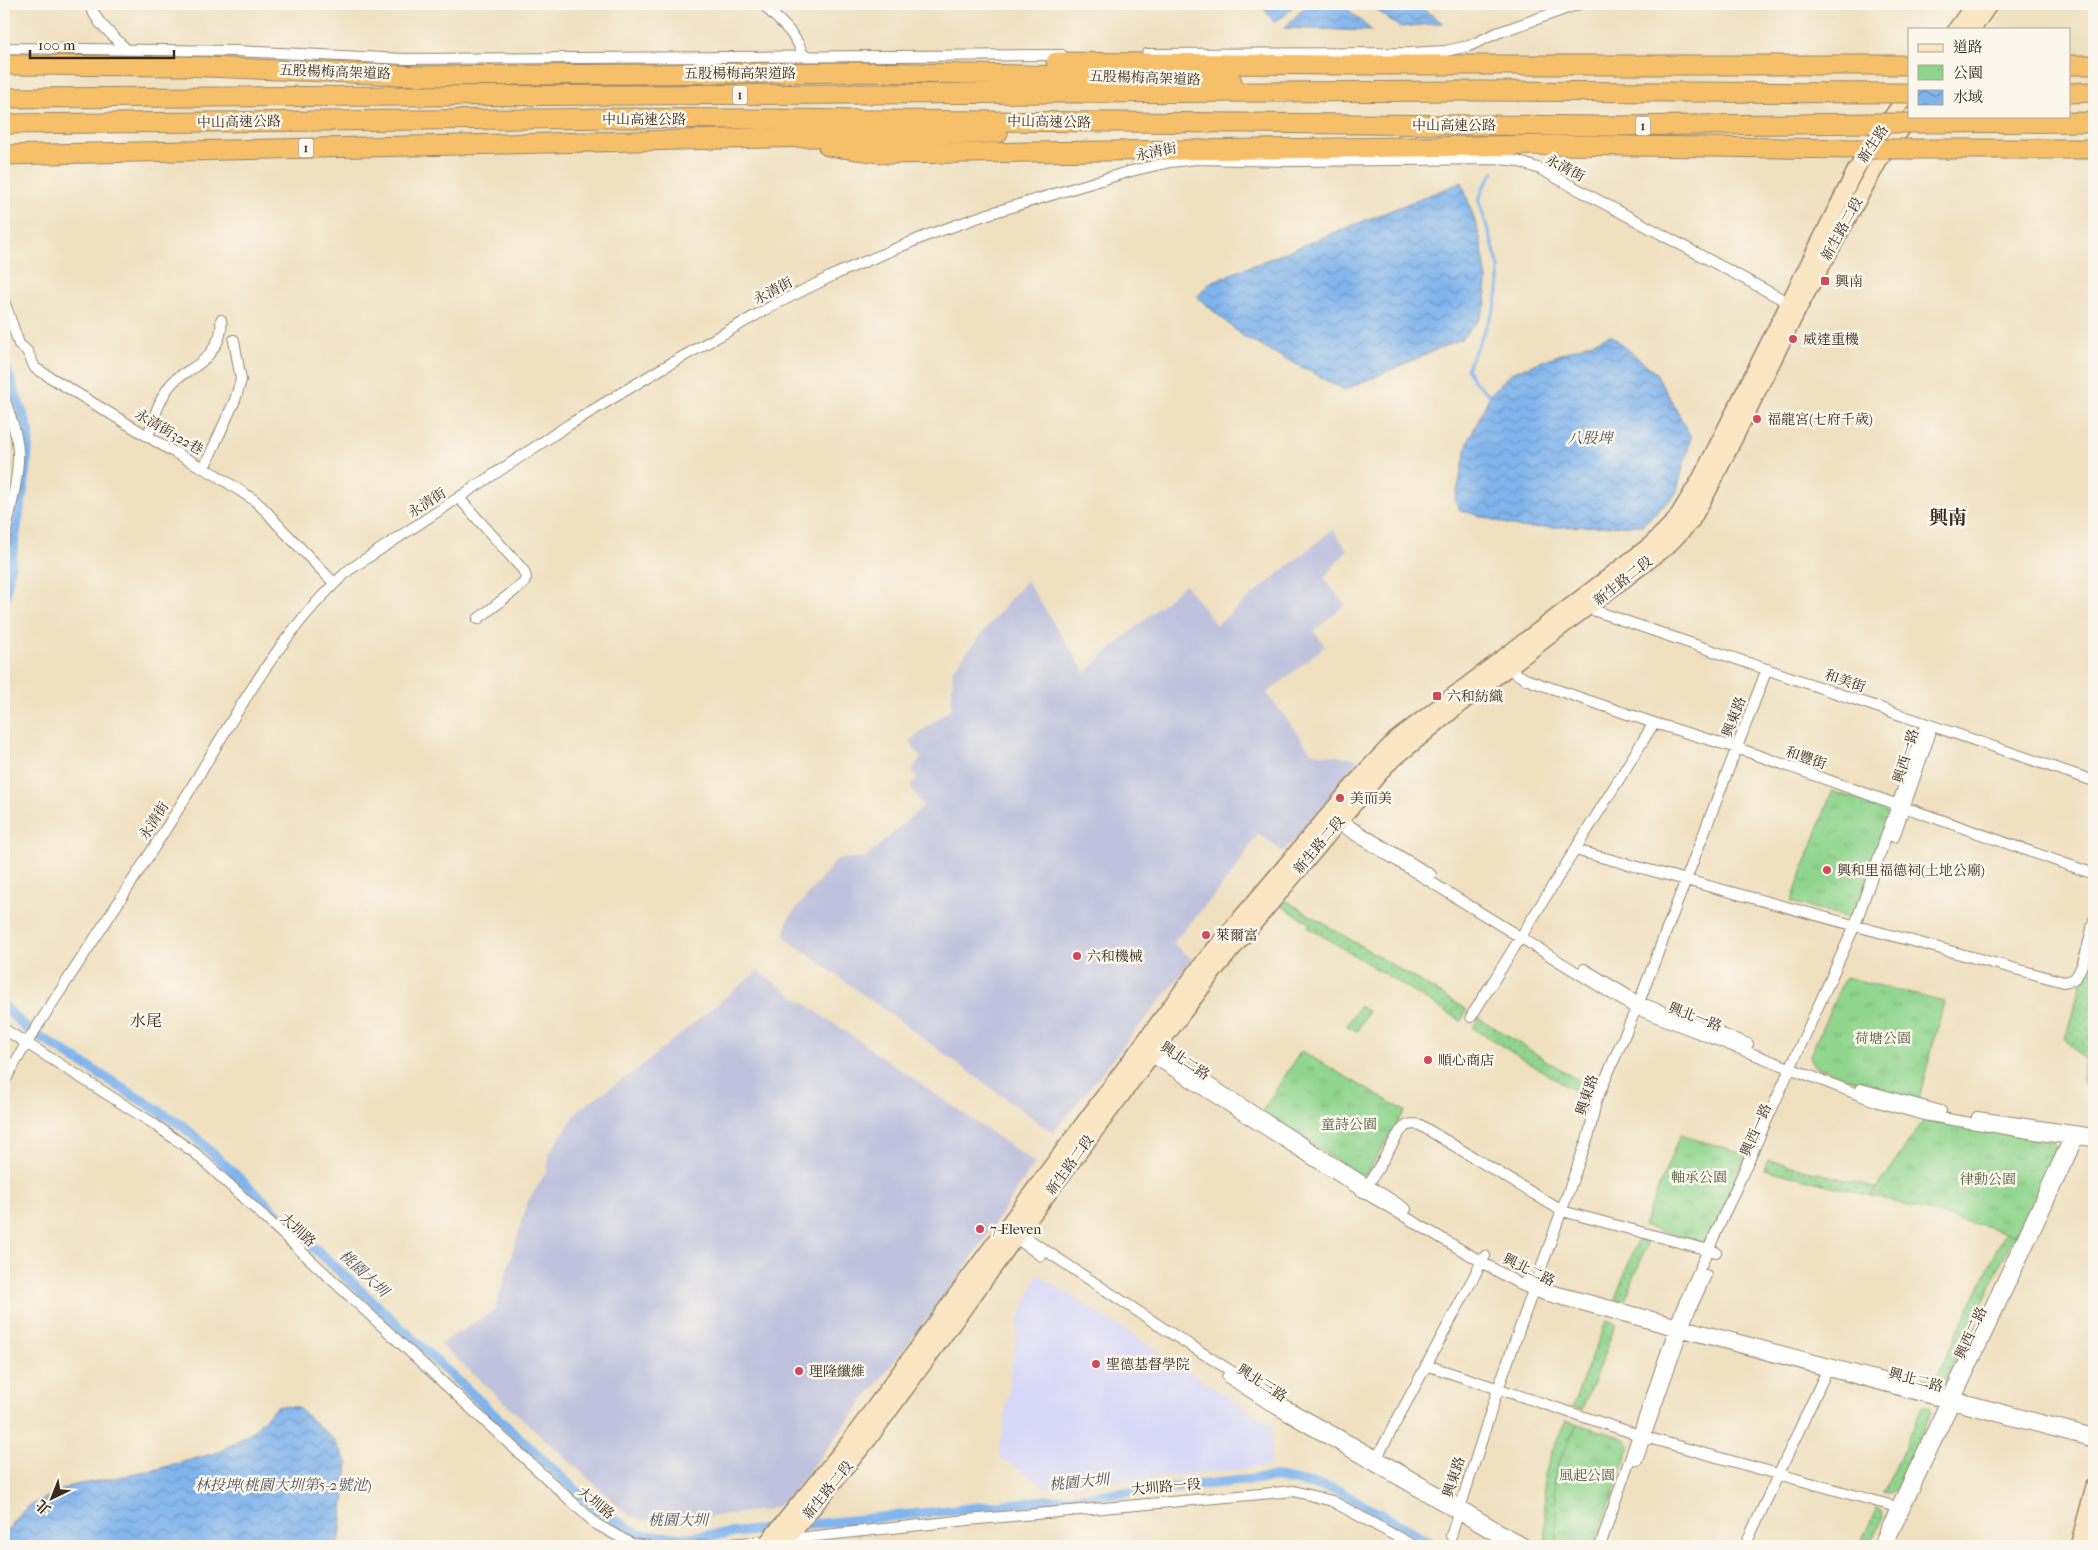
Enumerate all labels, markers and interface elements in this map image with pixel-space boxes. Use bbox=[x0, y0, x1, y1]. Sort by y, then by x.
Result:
scale bar bbox=[30, 28, 174, 60]
legend bbox=[1908, 28, 2070, 118]
text: 100 m bbox=[38, 36, 76, 54]
text: 道路 bbox=[1953, 38, 1983, 56]
street label: 五股楊梅高架道路 bbox=[279, 62, 391, 82]
text: 公園 bbox=[1953, 64, 1983, 82]
street label: 五股楊梅高架道路 bbox=[684, 65, 796, 82]
street label: 五股楊梅高架道路 bbox=[1089, 68, 1201, 88]
road number: 1 bbox=[732, 86, 748, 104]
text: 水域 bbox=[1953, 88, 1983, 106]
street label: 中山高速公路 bbox=[602, 111, 686, 128]
street label: 中山高速公路 bbox=[197, 113, 281, 131]
street label: 中山高速公路 bbox=[1007, 113, 1091, 131]
road number: 1 bbox=[1636, 116, 1650, 136]
street label: 中山高速公路 bbox=[1412, 117, 1496, 134]
street label: 新生路 bbox=[1854, 122, 1892, 166]
road number: 1 bbox=[298, 138, 314, 158]
street label: 永清街 bbox=[1134, 139, 1178, 165]
street label: 永清街 bbox=[1542, 151, 1588, 185]
street label: 新生路二段 bbox=[1818, 194, 1866, 264]
place label: 興南 bbox=[1835, 273, 1863, 290]
street label: 永清街 bbox=[750, 274, 796, 308]
marker: 興南 bbox=[1819, 275, 1831, 287]
place label: 威達重機 bbox=[1803, 331, 1859, 348]
marker: 威達重機 bbox=[1787, 333, 1799, 345]
street label: 永清街322巷 bbox=[132, 406, 206, 458]
place label: 福龍宮(七府千歲) bbox=[1767, 411, 1873, 428]
marker: 福龍宮(七府千歲) bbox=[1751, 413, 1763, 425]
water label: 八股埤 bbox=[1567, 429, 1614, 447]
street label: 永清街 bbox=[405, 484, 449, 522]
district label: 興南 bbox=[1929, 507, 1967, 529]
street label: 新生路二段 bbox=[1590, 553, 1656, 609]
street label: 和美街 bbox=[1822, 666, 1868, 696]
place label: 六和紡織 bbox=[1447, 688, 1503, 705]
marker: 六和紡織 bbox=[1431, 690, 1443, 702]
street label: 興東路 bbox=[1719, 694, 1749, 740]
street label: 興西一路 bbox=[1890, 727, 1922, 785]
street label: 和豐街 bbox=[1783, 743, 1829, 773]
place label: 美而美 bbox=[1350, 790, 1392, 807]
marker: 美而美 bbox=[1334, 792, 1346, 804]
street label: 永清街 bbox=[135, 799, 173, 843]
street label: 新生路二段 bbox=[1290, 813, 1348, 877]
place label: 興和里福德祠(土地公廟) bbox=[1837, 862, 1985, 879]
marker: 興和里福德祠(土地公廟) bbox=[1821, 864, 1833, 876]
place label: 萊爾富 bbox=[1216, 927, 1258, 944]
marker: 萊爾富 bbox=[1200, 929, 1212, 941]
place label: 六和機械 bbox=[1087, 948, 1143, 965]
marker: 六和機械 bbox=[1071, 950, 1083, 962]
street label: 興北一路 bbox=[1666, 999, 1724, 1035]
district label: 水尾 bbox=[130, 1011, 162, 1030]
park label: 荷塘公園 bbox=[1855, 1030, 1911, 1047]
street label: 興北二路 bbox=[1157, 1038, 1213, 1084]
place label: 順心商店 bbox=[1438, 1052, 1494, 1069]
marker: 順心商店 bbox=[1422, 1054, 1434, 1066]
street label: 興東路 bbox=[1572, 1072, 1602, 1118]
street label: 興西一路 bbox=[1737, 1101, 1775, 1159]
park label: 童詩公園 bbox=[1321, 1116, 1377, 1133]
street label: 新生路二段 bbox=[1043, 1132, 1097, 1198]
park label: 軸承公園 bbox=[1671, 1169, 1727, 1186]
park label: 律動公園 bbox=[1960, 1171, 2016, 1188]
street label: 大圳路 bbox=[277, 1209, 319, 1251]
place label: 7-Eleven bbox=[990, 1221, 1041, 1238]
marker: 7-Eleven bbox=[974, 1223, 986, 1235]
water label: 桃園大圳 bbox=[336, 1246, 394, 1302]
street label: 興北二路 bbox=[1500, 1250, 1558, 1290]
street label: 興西二路 bbox=[1951, 1304, 1991, 1362]
place label: 聖德基督學院 bbox=[1106, 1356, 1190, 1373]
marker: 聖德基督學院 bbox=[1090, 1358, 1102, 1370]
street label: 興北三路 bbox=[1234, 1361, 1290, 1405]
place label: 理隆纖維 bbox=[809, 1363, 865, 1380]
marker: 理隆纖維 bbox=[793, 1365, 805, 1377]
street label: 興北二路 bbox=[1887, 1365, 1945, 1395]
street label: 興東路 bbox=[1439, 1454, 1469, 1500]
street label: 新生路二段 bbox=[799, 1457, 857, 1523]
park label: 風起公園 bbox=[1559, 1467, 1615, 1484]
water label: 桃園大圳 bbox=[1048, 1470, 1113, 1494]
north arrow bbox=[28, 1472, 78, 1522]
street label: 大圳路一段 bbox=[1130, 1475, 1202, 1499]
water label: 林投埤(桃園大圳第5-2號池) bbox=[195, 1476, 371, 1494]
street label: 大圳路 bbox=[574, 1483, 618, 1523]
text: 北 bbox=[33, 1496, 54, 1518]
water label: 桃園大圳 bbox=[648, 1511, 711, 1529]

